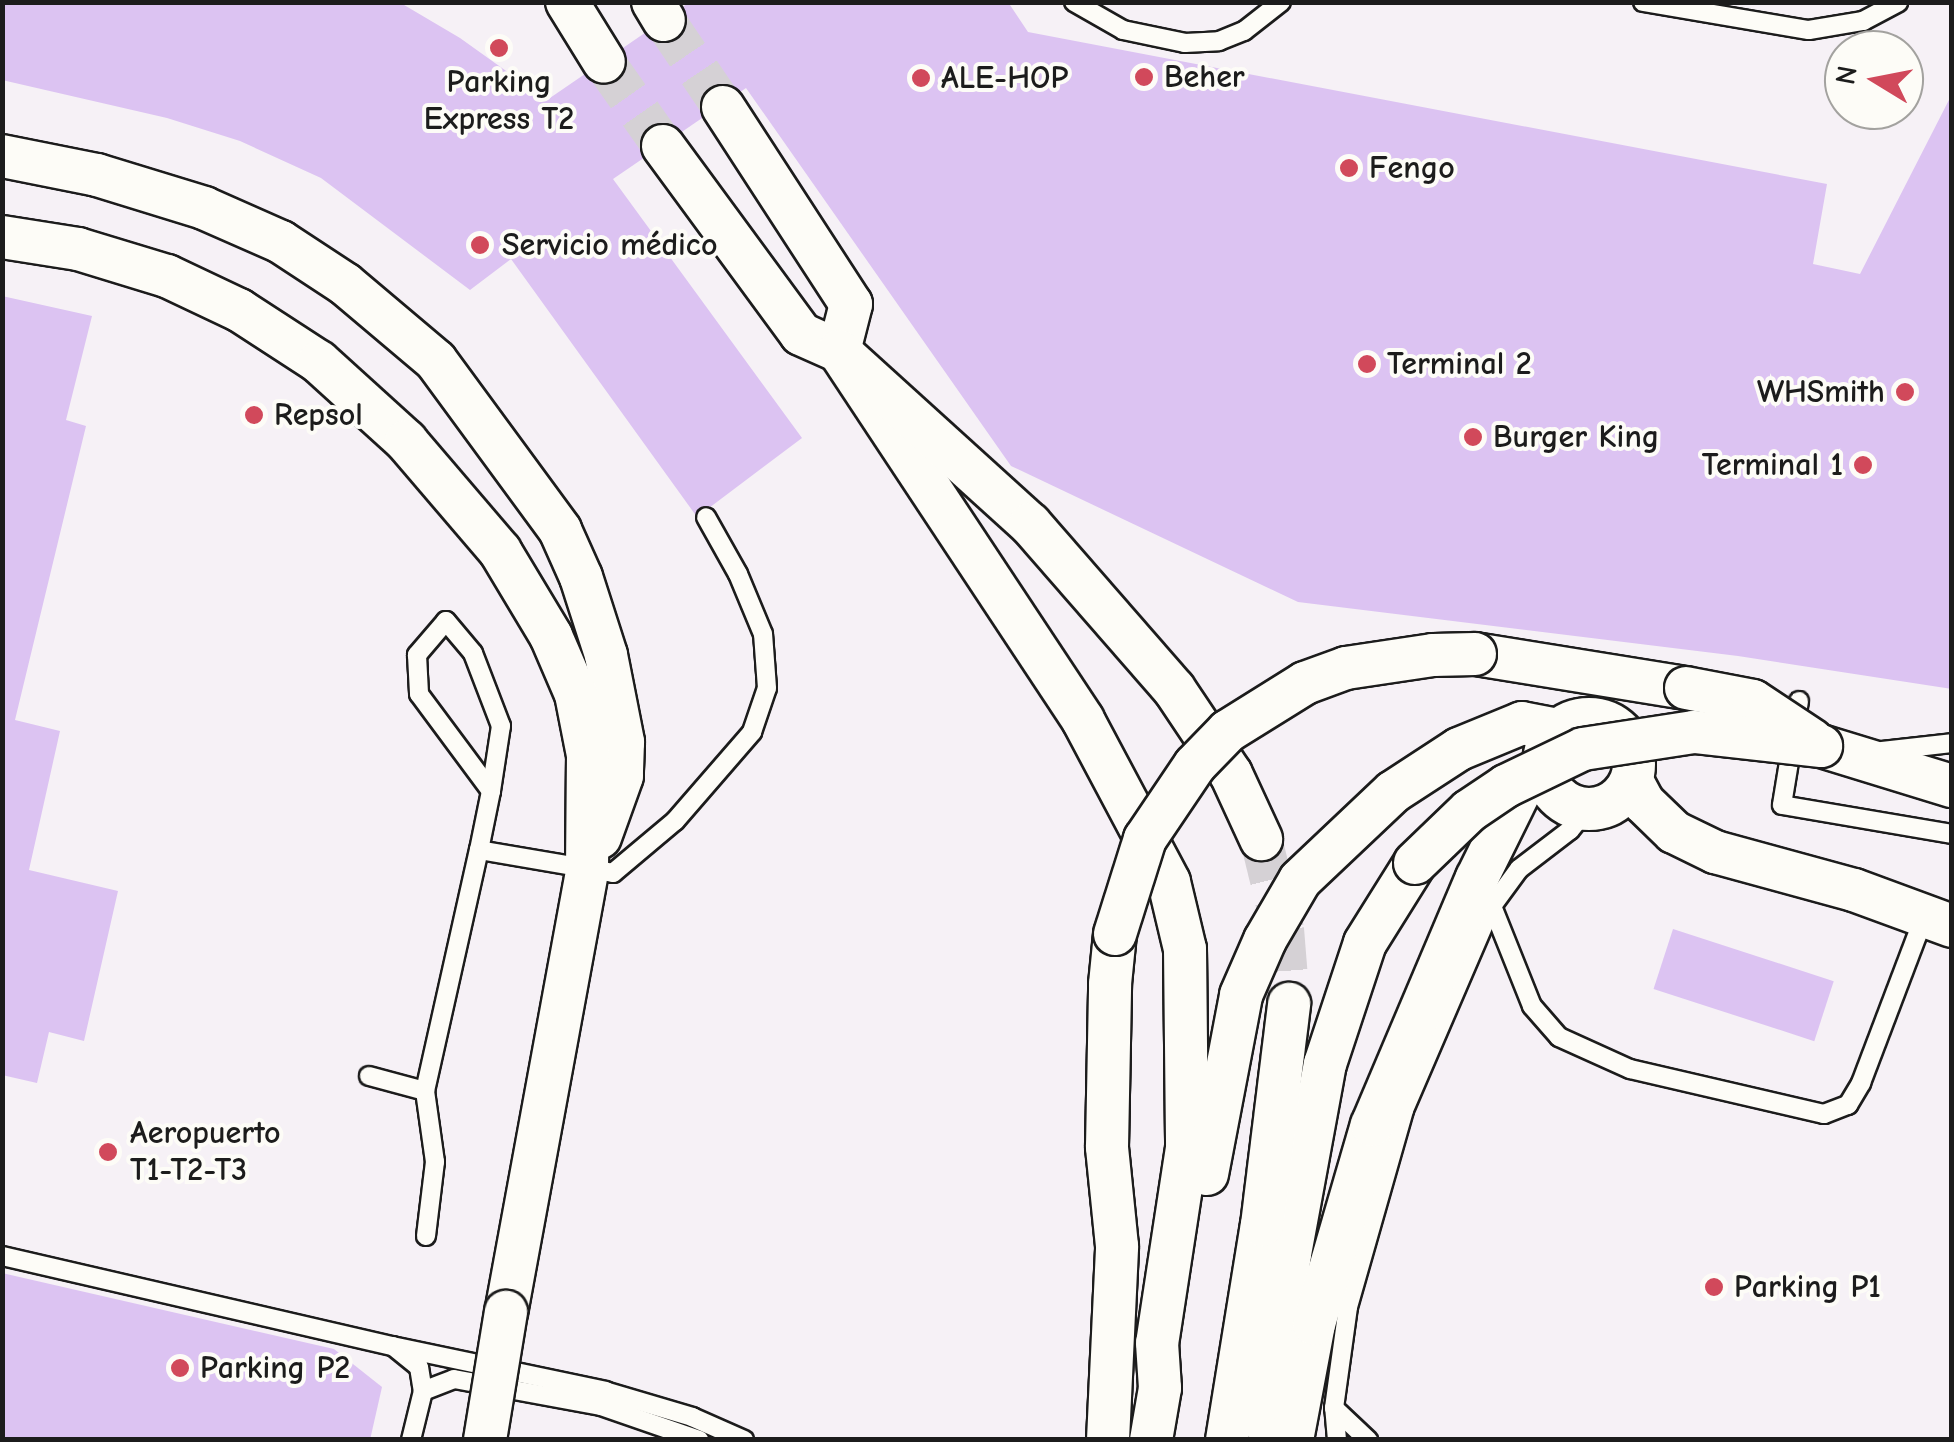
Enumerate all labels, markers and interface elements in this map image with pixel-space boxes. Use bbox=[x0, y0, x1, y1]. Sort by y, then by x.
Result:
north arrow bbox=[1824, 30, 1924, 130]
marker: Parking Express T2 bbox=[488, 37, 510, 59]
place label: Beher bbox=[1164, 58, 1245, 96]
place label: ALE-HOP bbox=[941, 59, 1068, 97]
text: N bbox=[1829, 63, 1864, 87]
place label: Parking Express T2 bbox=[424, 64, 574, 139]
marker: Beher bbox=[1133, 66, 1155, 88]
marker: ALE-HOP bbox=[910, 67, 932, 89]
place label: Fengo bbox=[1369, 149, 1455, 187]
marker: Fengo bbox=[1338, 157, 1360, 179]
place label: Servicio médico bbox=[502, 226, 717, 264]
marker: Servicio médico bbox=[467, 232, 493, 258]
place label: Terminal 2 bbox=[1387, 345, 1532, 383]
marker: Terminal 2 bbox=[1356, 353, 1378, 375]
place label: WHSmith bbox=[1757, 373, 1885, 411]
marker: WHSmith bbox=[1894, 381, 1916, 403]
place label: Repsol bbox=[274, 396, 363, 434]
marker: Repsol bbox=[243, 404, 265, 426]
place label: Burger King bbox=[1493, 418, 1659, 456]
marker: Burger King bbox=[1462, 426, 1484, 448]
place label: Terminal 1 bbox=[1702, 446, 1843, 484]
marker: Terminal 1 bbox=[1852, 454, 1874, 476]
place label: Aeropuerto T1-T2-T3 bbox=[130, 1115, 280, 1190]
marker: Aeropuerto T1-T2-T3 bbox=[95, 1139, 121, 1165]
place label: Parking P1 bbox=[1734, 1268, 1881, 1306]
marker: Parking P1 bbox=[1703, 1276, 1725, 1298]
place label: Parking P2 bbox=[200, 1349, 350, 1387]
marker: Parking P2 bbox=[169, 1357, 191, 1379]

